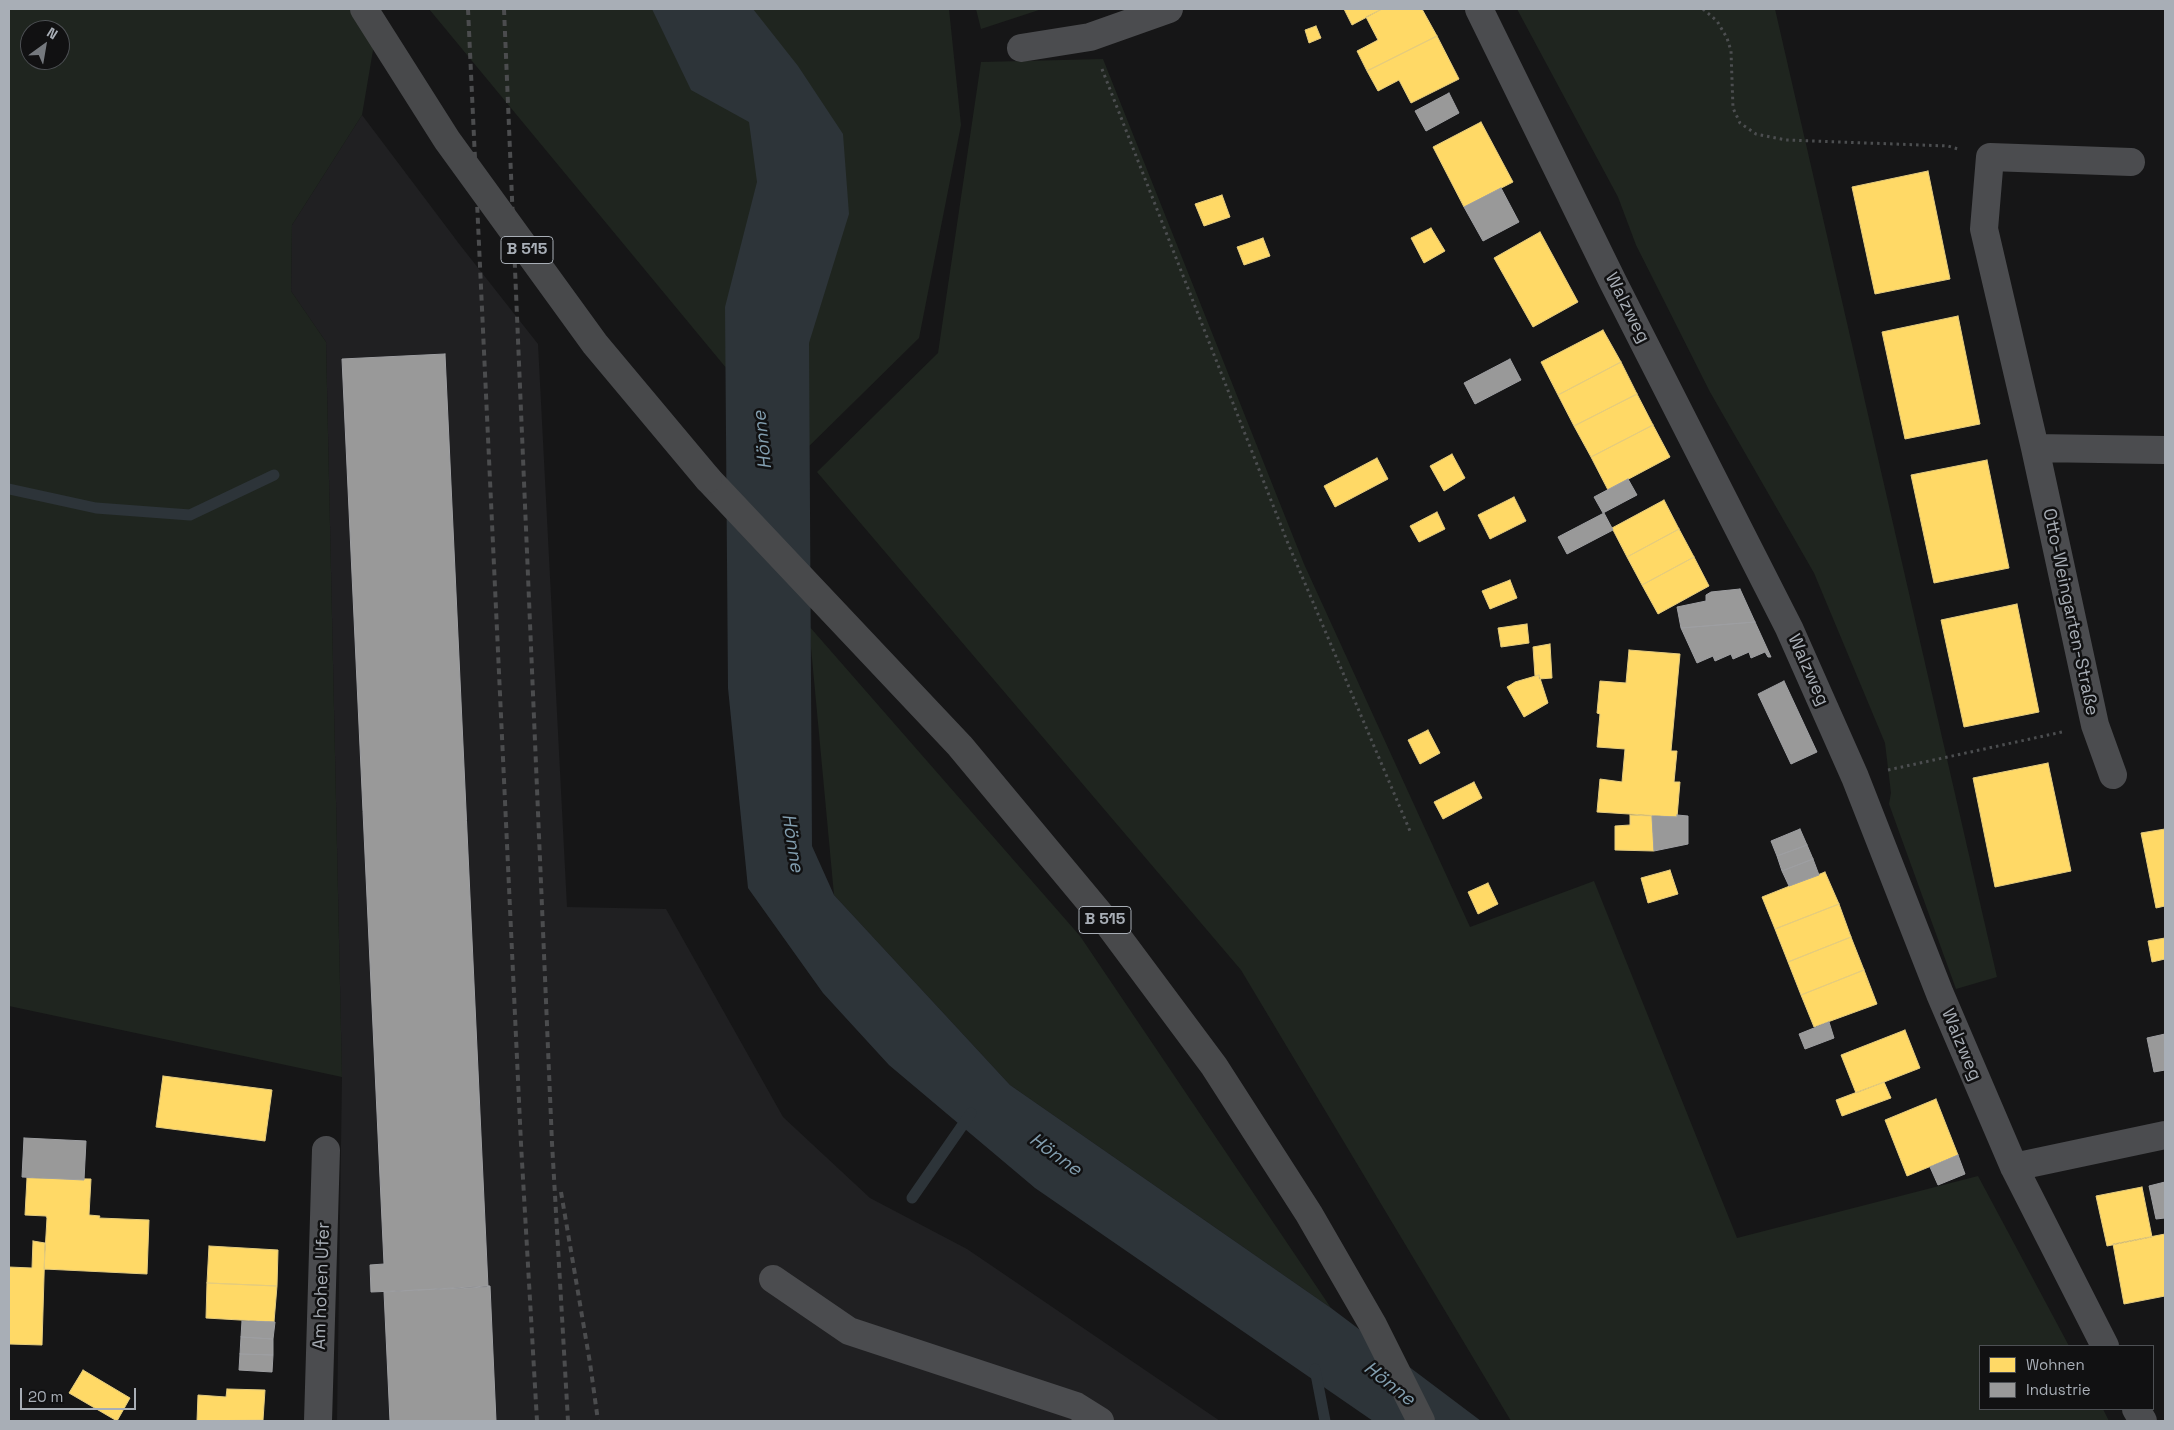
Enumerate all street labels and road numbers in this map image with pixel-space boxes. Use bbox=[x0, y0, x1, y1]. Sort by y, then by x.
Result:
road number: B 515 bbox=[501, 236, 553, 264]
street label: Walzweg bbox=[1600, 269, 1654, 347]
street label: Otto-Weingarten-Straße bbox=[2037, 506, 2103, 718]
street label: Walzweg bbox=[1783, 631, 1833, 709]
road number: B 515 bbox=[1079, 906, 1131, 934]
street label: Walzweg bbox=[1936, 1006, 1986, 1084]
street label: Am hohen Ufer bbox=[309, 1222, 335, 1350]

